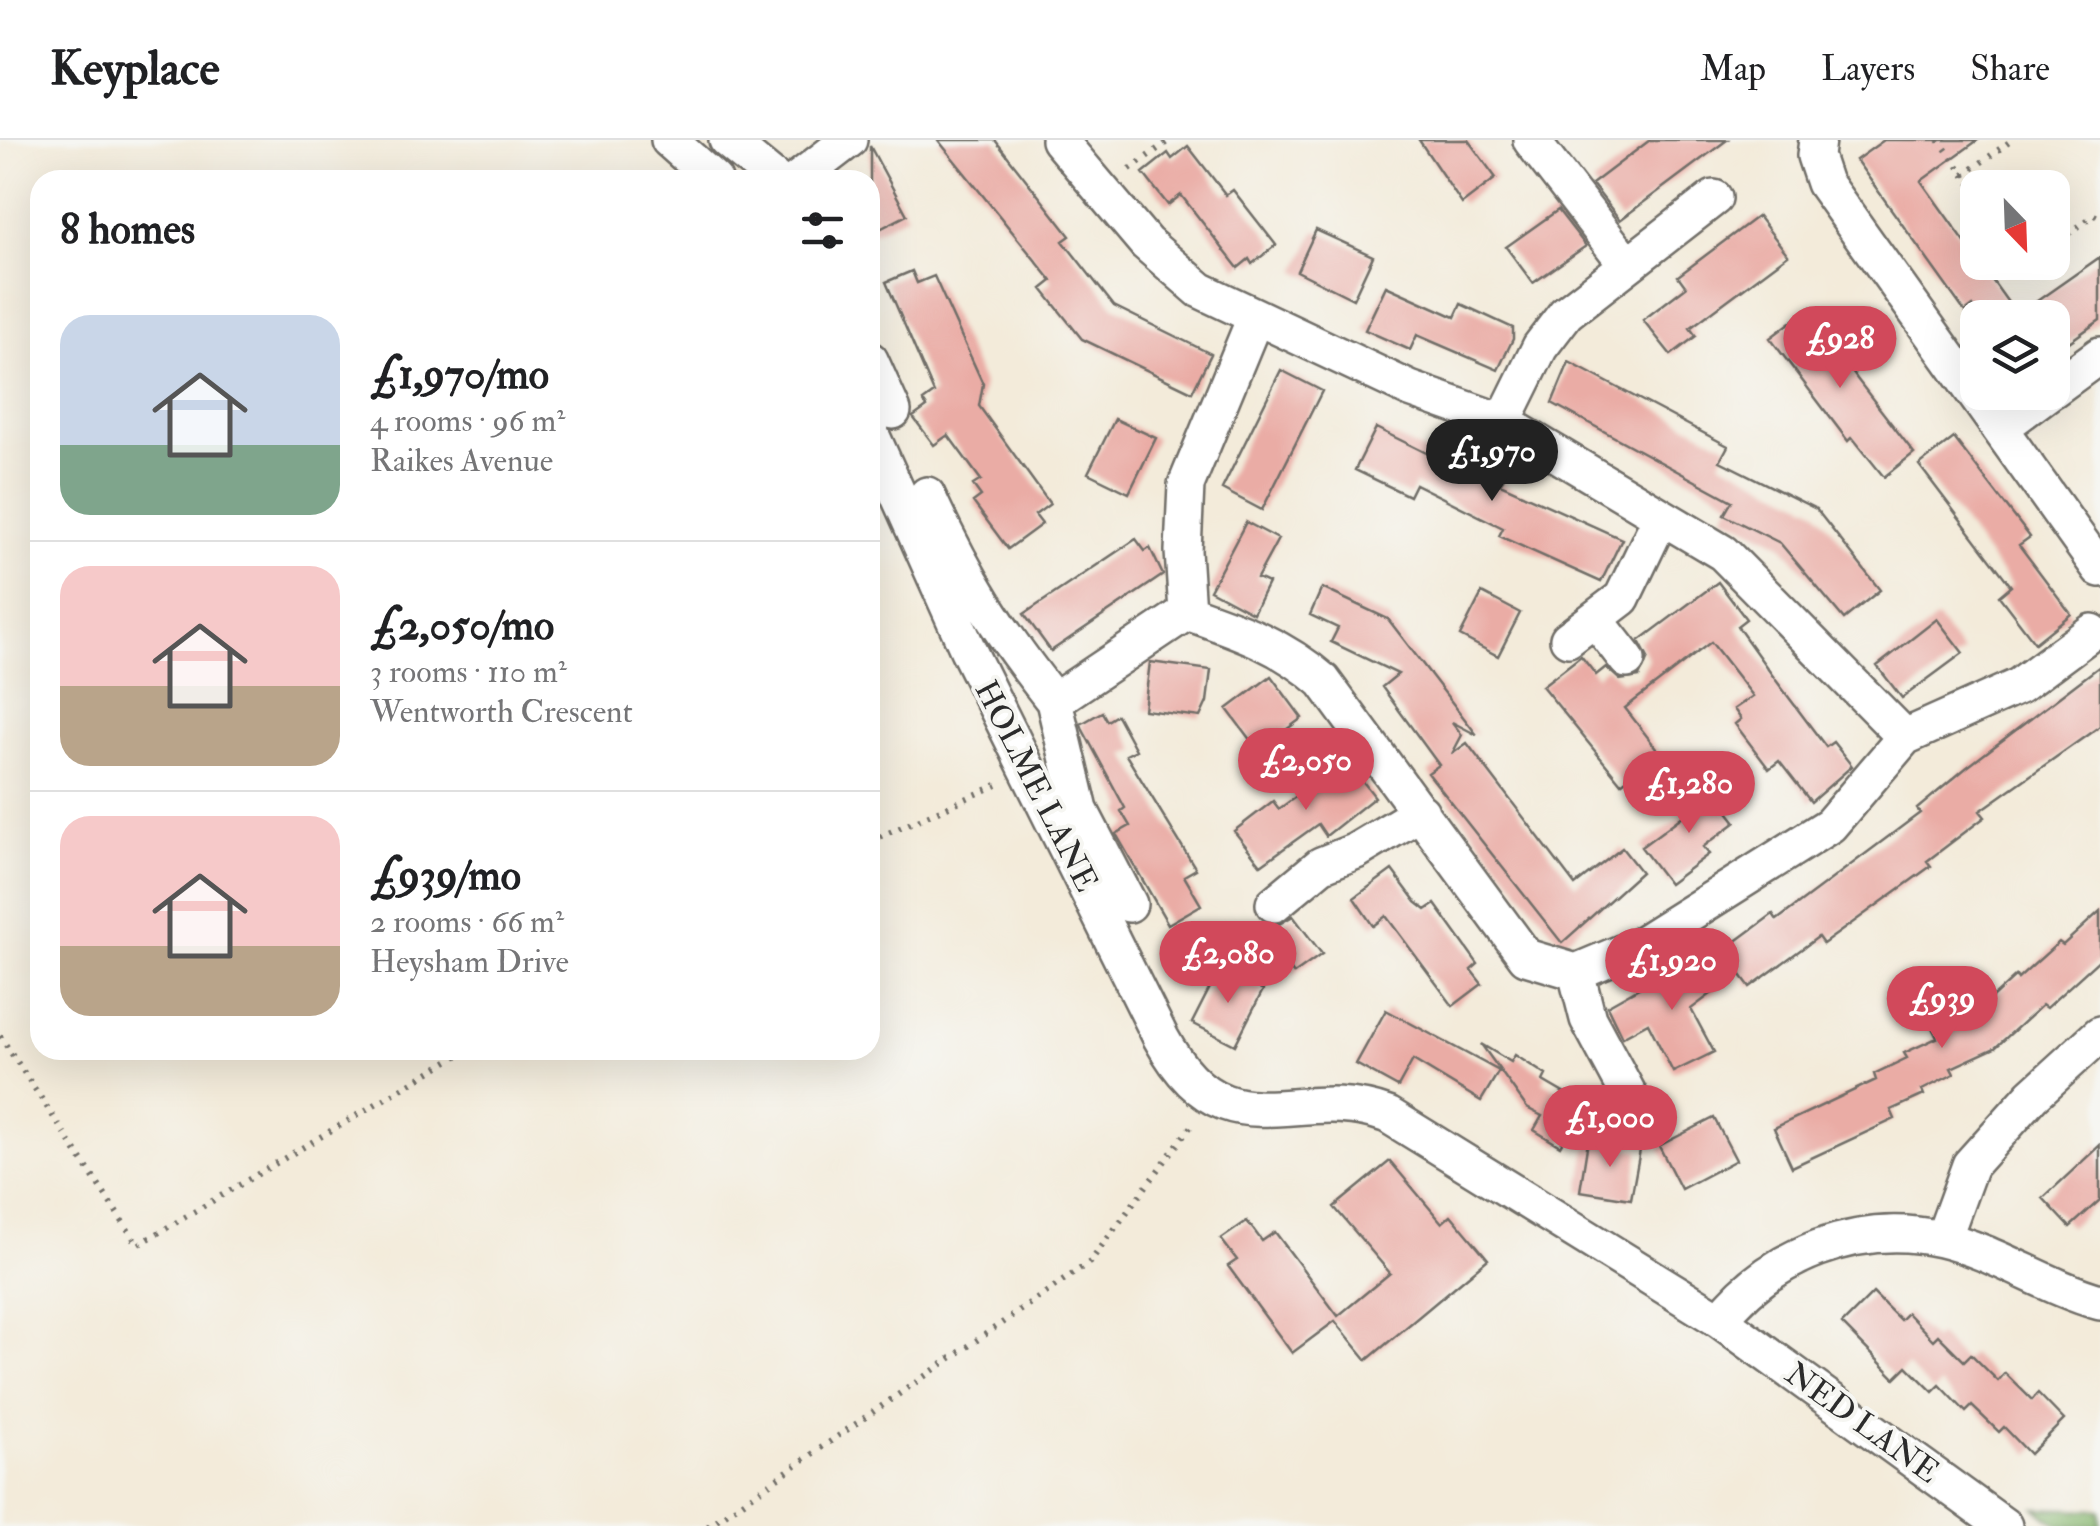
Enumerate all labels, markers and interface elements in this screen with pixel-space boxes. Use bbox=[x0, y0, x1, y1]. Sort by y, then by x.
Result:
text: Keyplace bbox=[50, 39, 219, 99]
text: Map bbox=[1700, 47, 1766, 91]
text: Layers bbox=[1821, 47, 1915, 91]
text: Share bbox=[1970, 47, 2050, 91]
north arrow bbox=[1960, 170, 2070, 280]
map controls bbox=[1960, 170, 2070, 410]
icon: filters bbox=[795, 203, 850, 258]
text: 8 homes bbox=[60, 204, 195, 256]
button: layers bbox=[1960, 300, 2070, 410]
pin: £928 bbox=[1781, 306, 1899, 391]
text: £928 bbox=[1805, 318, 1875, 358]
text: £1,970/mo bbox=[370, 349, 549, 401]
icon: home bbox=[140, 355, 260, 475]
text: 4 rooms · 96 m² bbox=[370, 401, 565, 441]
pin: £1,970 bbox=[1411, 419, 1573, 504]
text: £1,970 bbox=[1448, 431, 1536, 471]
text: Raikes Avenue bbox=[370, 441, 553, 481]
text: £2,050/mo bbox=[370, 600, 554, 652]
icon: home bbox=[140, 606, 260, 726]
text: 3 rooms · 110 m² bbox=[370, 652, 567, 692]
street label: HOLME LANE bbox=[966, 674, 1106, 898]
text: Wentworth Crescent bbox=[370, 692, 633, 732]
pin: £2,050 bbox=[1225, 728, 1387, 813]
text: £2,050 bbox=[1260, 740, 1352, 780]
pin: £1,280 bbox=[1608, 751, 1770, 836]
text: £1,280 bbox=[1645, 763, 1733, 803]
text: £939/mo bbox=[370, 850, 521, 902]
icon: home bbox=[140, 856, 260, 976]
text: 2 rooms · 66 m² bbox=[370, 902, 564, 942]
pin: £2,080 bbox=[1147, 921, 1309, 1006]
pin: £1,920 bbox=[1591, 928, 1753, 1013]
text: £2,080 bbox=[1181, 933, 1275, 973]
text: £1,920 bbox=[1627, 940, 1717, 980]
text: Heysham Drive bbox=[370, 942, 569, 982]
pin: £939 bbox=[1883, 966, 2001, 1051]
text: £939 bbox=[1909, 978, 1975, 1018]
pin: £1,000 bbox=[1529, 1085, 1691, 1170]
text: £1,000 bbox=[1565, 1097, 1655, 1137]
street label: NED LANE bbox=[1777, 1354, 1947, 1492]

